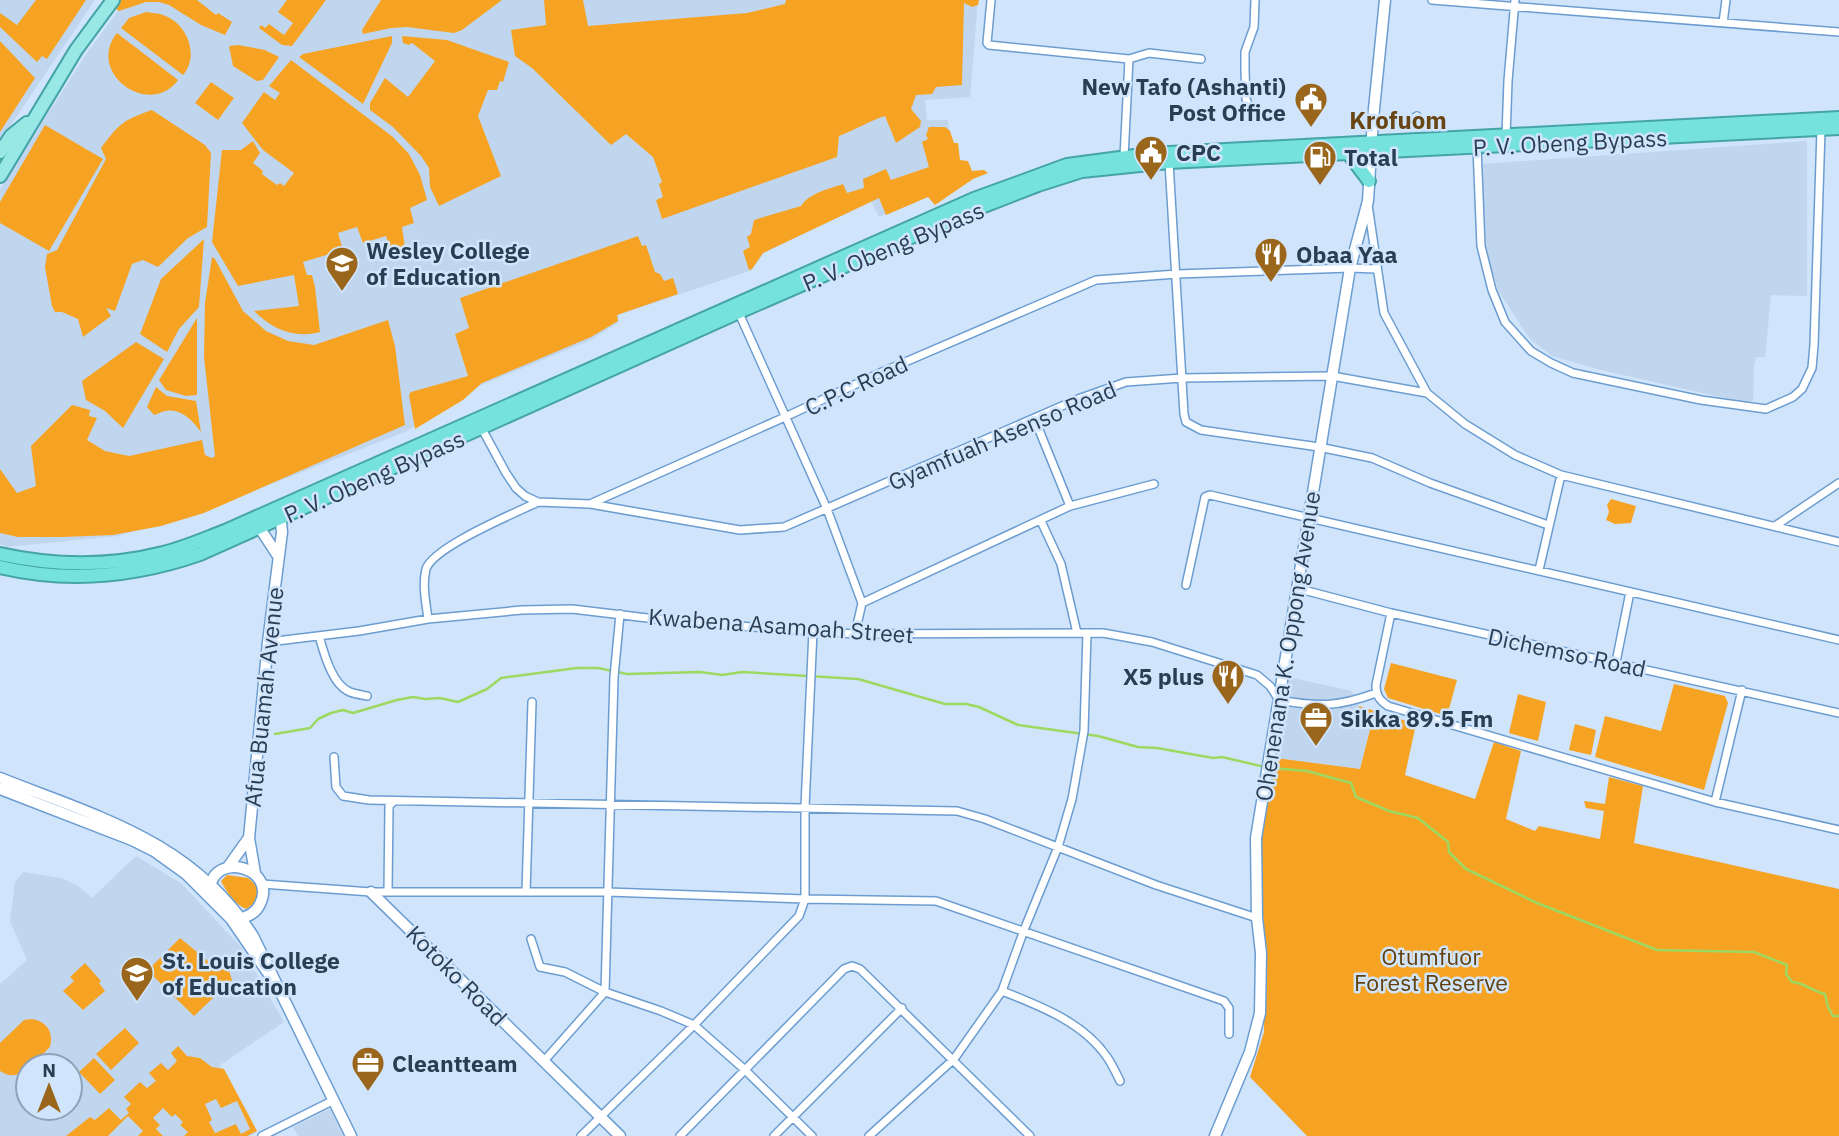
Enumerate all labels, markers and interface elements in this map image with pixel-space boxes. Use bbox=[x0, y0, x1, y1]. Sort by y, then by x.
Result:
place label: New Tafo (Ashanti) Post Office bbox=[1081, 71, 1286, 127]
public building icon: New Tafo (Ashanti) Post Office bbox=[1292, 80, 1330, 129]
district label: Krofuom bbox=[1349, 104, 1447, 136]
street label: P. V. Obeng Bypass bbox=[1472, 122, 1668, 162]
public building icon: CPC bbox=[1132, 133, 1170, 182]
place label: CPC bbox=[1176, 137, 1221, 167]
fuel station icon: Total bbox=[1301, 138, 1339, 187]
place label: Total bbox=[1344, 142, 1398, 172]
street label: P. V. Obeng Bypass bbox=[798, 194, 988, 298]
place label: Wesley College of Education bbox=[366, 235, 530, 291]
restaurant icon: Obaa Yaa bbox=[1252, 235, 1290, 284]
place label: Obaa Yaa bbox=[1296, 239, 1398, 269]
school or university icon: Wesley College of Education bbox=[323, 244, 361, 293]
street label: C.P.C Road bbox=[800, 348, 912, 422]
street label: Gyamfuah Asenso Road bbox=[883, 373, 1121, 497]
street label: P. V. Obeng Bypass bbox=[279, 423, 469, 529]
street label: Ohenenana K. Oppong Avenue bbox=[1248, 489, 1326, 803]
street label: Afua Buamah Avenue bbox=[237, 586, 289, 808]
street label: Kwabena Asamoah Street bbox=[647, 601, 915, 649]
street label: Dichemso Road bbox=[1485, 621, 1649, 683]
restaurant icon: X5 plus bbox=[1209, 657, 1247, 706]
place label: X5 plus bbox=[1123, 661, 1204, 691]
office icon: Sikka 89.5 Fm bbox=[1297, 699, 1335, 748]
place label: Sikka 89.5 Fm bbox=[1340, 703, 1493, 733]
street label: Kotoko Road bbox=[400, 918, 514, 1032]
park label: Otumfuor Forest Reserve bbox=[1354, 941, 1508, 997]
place label: St. Louis College of Education bbox=[162, 945, 340, 1001]
school or university icon: St. Louis College of Education bbox=[118, 954, 156, 1003]
office icon: Cleantteam bbox=[349, 1044, 387, 1093]
place label: Cleantteam bbox=[392, 1048, 518, 1078]
north arrow bbox=[14, 1052, 84, 1122]
text: N bbox=[42, 1058, 56, 1082]

